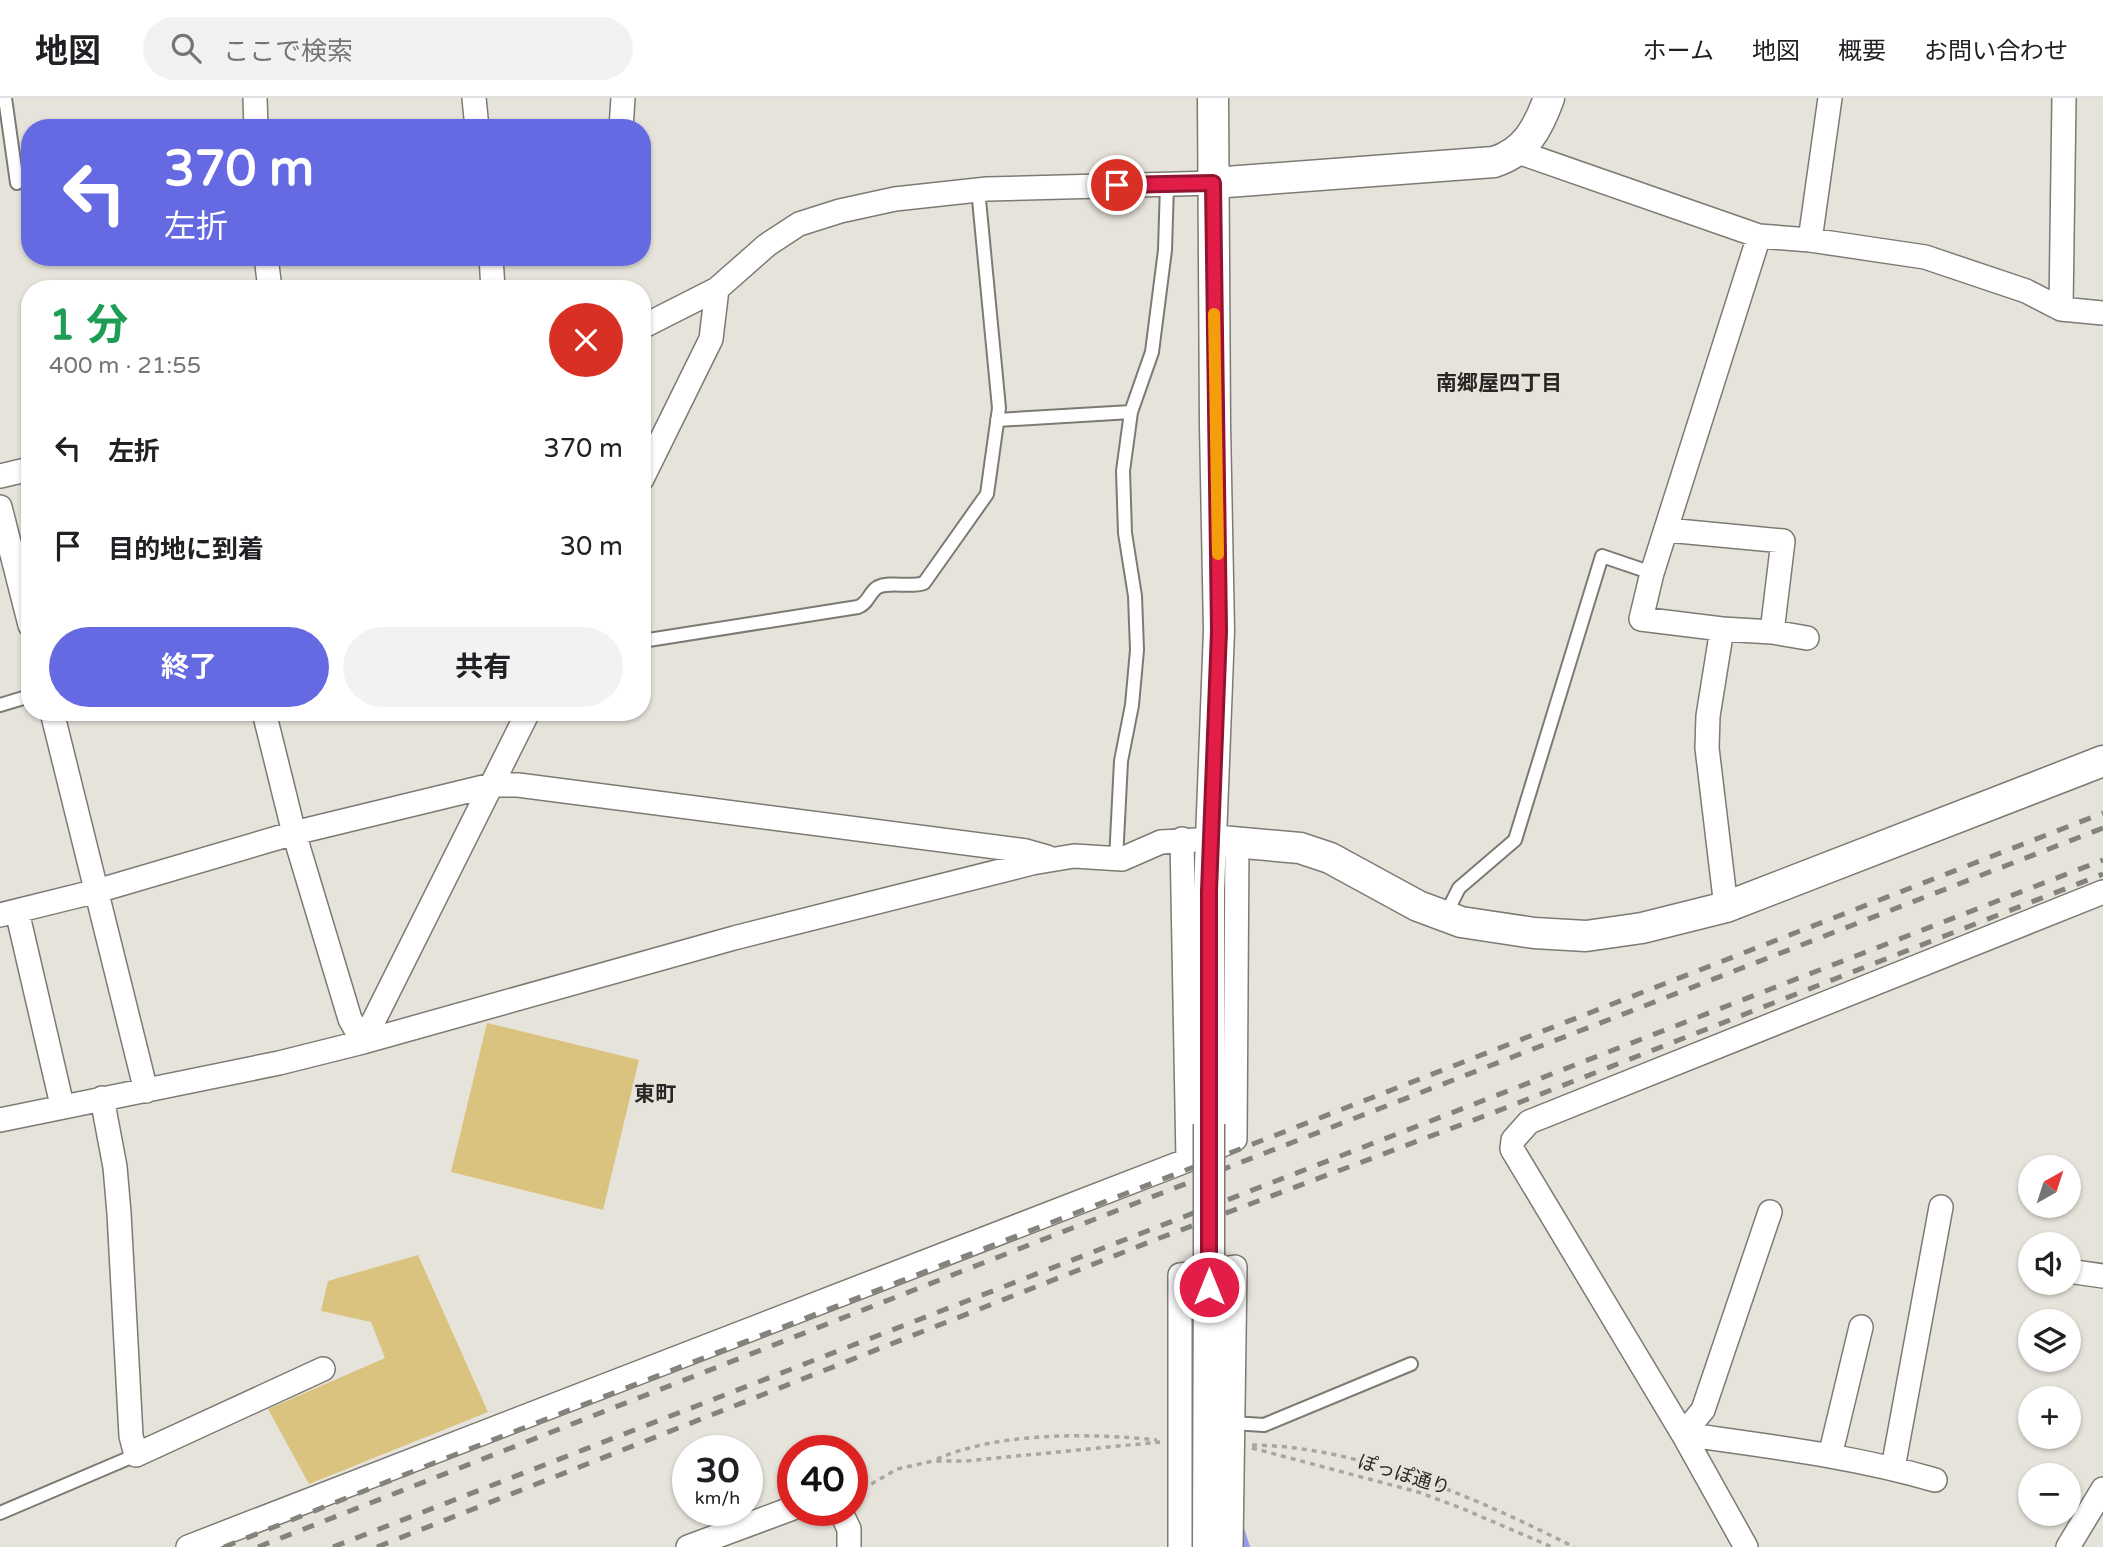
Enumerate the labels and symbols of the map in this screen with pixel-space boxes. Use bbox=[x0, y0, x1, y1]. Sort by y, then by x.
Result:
pin bbox=[1087, 155, 1147, 215]
district label: 南郷屋四丁目 bbox=[1436, 371, 1562, 396]
district label: 東町 bbox=[634, 1082, 676, 1107]
north arrow bbox=[2018, 1155, 2081, 1218]
position arrow bbox=[1172, 1250, 1246, 1324]
speed limit sign: 40 bbox=[777, 1435, 868, 1526]
street label: ぽっぽ通り bbox=[1355, 1451, 1453, 1499]

